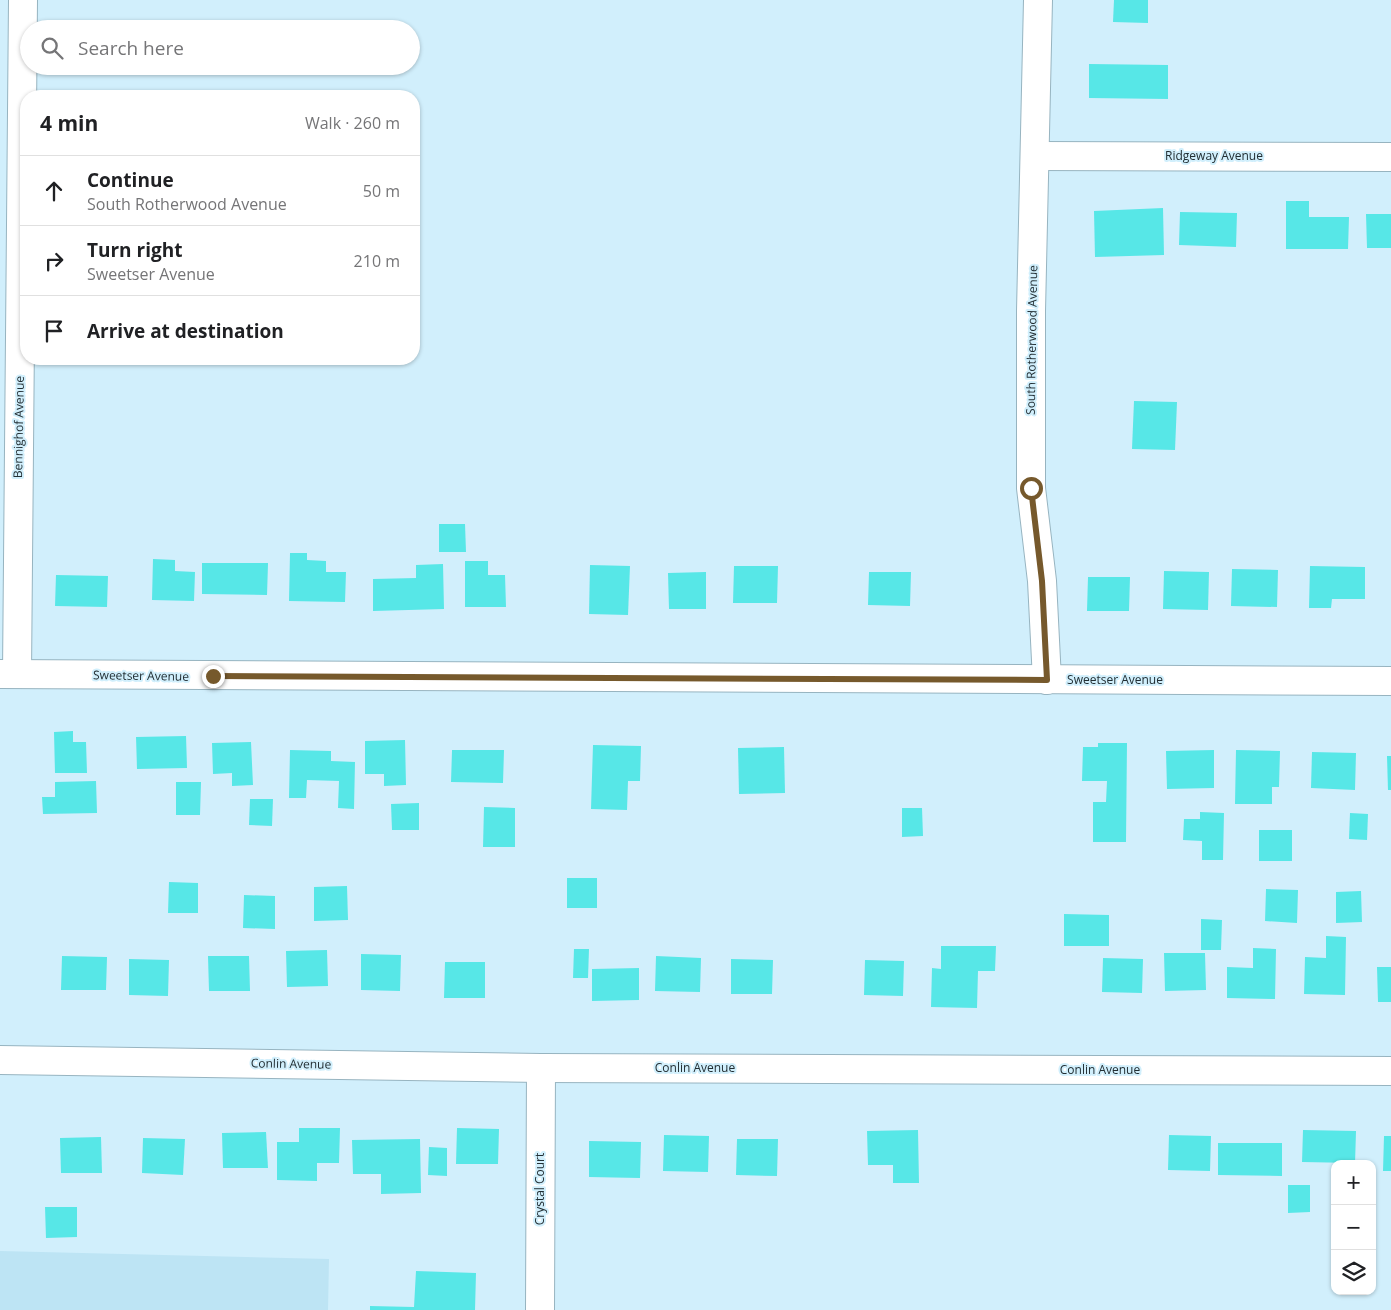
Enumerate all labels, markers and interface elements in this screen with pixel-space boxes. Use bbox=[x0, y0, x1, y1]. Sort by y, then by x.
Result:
search box bbox=[20, 20, 420, 75]
icon: search bbox=[38, 34, 66, 62]
text: Search here bbox=[78, 35, 184, 61]
text: 4 min bbox=[40, 109, 98, 137]
text: Walk · 260 m bbox=[305, 112, 400, 134]
street label: Ridgeway Avenue bbox=[1165, 147, 1263, 164]
text: Continue bbox=[87, 167, 174, 193]
icon: ahead bbox=[40, 177, 68, 205]
text: 50 m bbox=[363, 180, 400, 202]
text: South Rotherwood Avenue bbox=[87, 193, 287, 215]
text: Turn right bbox=[87, 237, 182, 263]
icon: right bbox=[40, 247, 68, 275]
text: 210 m bbox=[354, 250, 400, 272]
text: Sweetser Avenue bbox=[87, 263, 215, 285]
street label: South Rotherwood Avenue bbox=[1022, 265, 1041, 415]
icon: arrive bbox=[40, 317, 68, 345]
text: Arrive at destination bbox=[87, 318, 284, 344]
street label: Bennighof Avenue bbox=[9, 375, 28, 478]
route start bbox=[1020, 477, 1043, 500]
route end bbox=[202, 665, 225, 688]
street label: Sweetser Avenue bbox=[93, 666, 189, 685]
street label: Sweetser Avenue bbox=[1067, 671, 1163, 688]
street label: Conlin Avenue bbox=[251, 1054, 332, 1073]
street label: Conlin Avenue bbox=[655, 1059, 735, 1076]
street label: Conlin Avenue bbox=[1060, 1061, 1140, 1078]
street label: Crystal Court bbox=[531, 1153, 548, 1225]
map controls bbox=[1331, 1160, 1376, 1295]
button: + bbox=[1331, 1160, 1376, 1205]
button: − bbox=[1331, 1205, 1376, 1250]
button: layers bbox=[1331, 1250, 1376, 1295]

